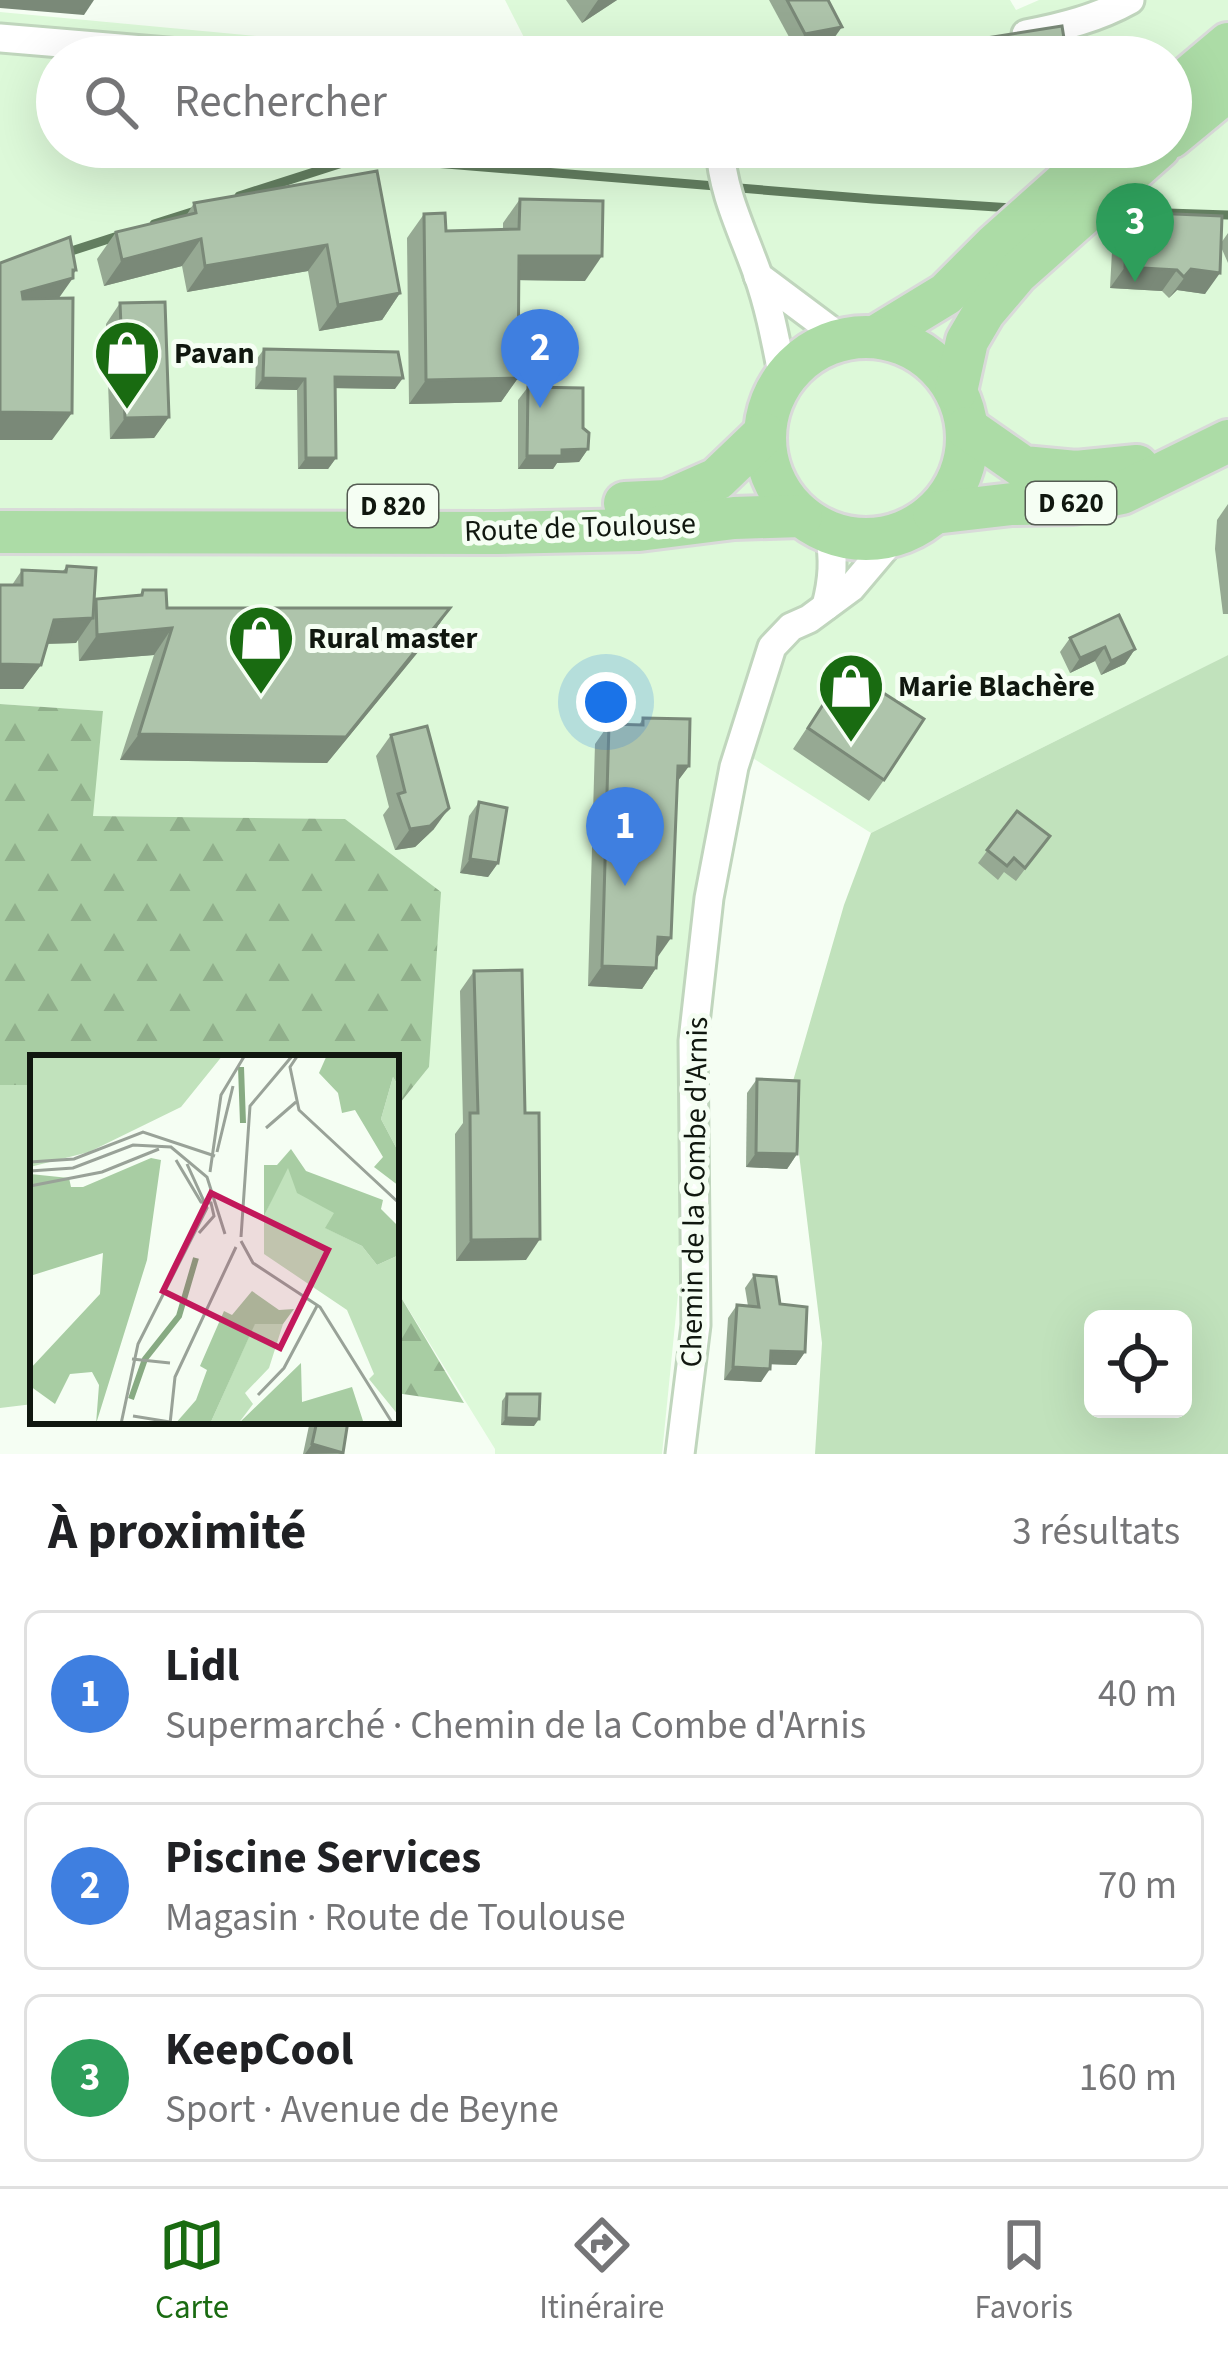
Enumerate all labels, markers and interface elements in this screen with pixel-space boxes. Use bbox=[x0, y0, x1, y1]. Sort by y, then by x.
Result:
search box bbox=[36, 36, 1192, 168]
icon: search bbox=[78, 69, 144, 135]
text: Rechercher bbox=[174, 70, 387, 134]
pin: 3 bbox=[1096, 183, 1174, 282]
pin: 2 bbox=[501, 309, 579, 408]
shop icon: Pavan bbox=[92, 318, 162, 412]
place label: Pavan bbox=[174, 332, 255, 375]
road number: D 620 bbox=[1026, 482, 1116, 524]
road number: D 820 bbox=[348, 485, 438, 527]
street label: Route de Toulouse bbox=[463, 502, 697, 553]
shop icon: Rural master bbox=[226, 603, 296, 697]
place label: Rural master bbox=[308, 617, 478, 660]
shop icon: Marie Blachère bbox=[816, 651, 886, 745]
place label: Marie Blachère bbox=[898, 665, 1095, 708]
your location bbox=[576, 672, 636, 732]
pin: 1 bbox=[586, 787, 664, 886]
street label: Chemin de la Combe d'Arnis bbox=[670, 1016, 719, 1368]
inset map bbox=[30, 1055, 399, 1424]
map controls bbox=[1084, 1310, 1192, 1418]
button: locate bbox=[1084, 1310, 1192, 1418]
text: À proximité bbox=[48, 1496, 306, 1568]
text: 3 résultats bbox=[1012, 1504, 1180, 1560]
text: Lidl bbox=[165, 1634, 239, 1698]
text: 1 bbox=[80, 1666, 100, 1722]
text: 40 m bbox=[1098, 1666, 1177, 1722]
text: Supermarché · Chemin de la Combe d'Arnis bbox=[165, 1698, 866, 1754]
text: Piscine Services bbox=[165, 1826, 481, 1890]
text: 2 bbox=[80, 1858, 100, 1914]
text: 70 m bbox=[1098, 1858, 1177, 1914]
text: Magasin · Route de Toulouse bbox=[165, 1890, 626, 1946]
text: KeepCool bbox=[165, 2018, 353, 2082]
text: 3 bbox=[80, 2050, 100, 2106]
text: 160 m bbox=[1079, 2050, 1177, 2106]
text: Sport · Avenue de Beyne bbox=[165, 2082, 559, 2138]
tab: Carte bbox=[155, 2212, 229, 2331]
tab: Itinéraire bbox=[539, 2212, 664, 2331]
tab: Favoris bbox=[975, 2212, 1073, 2331]

